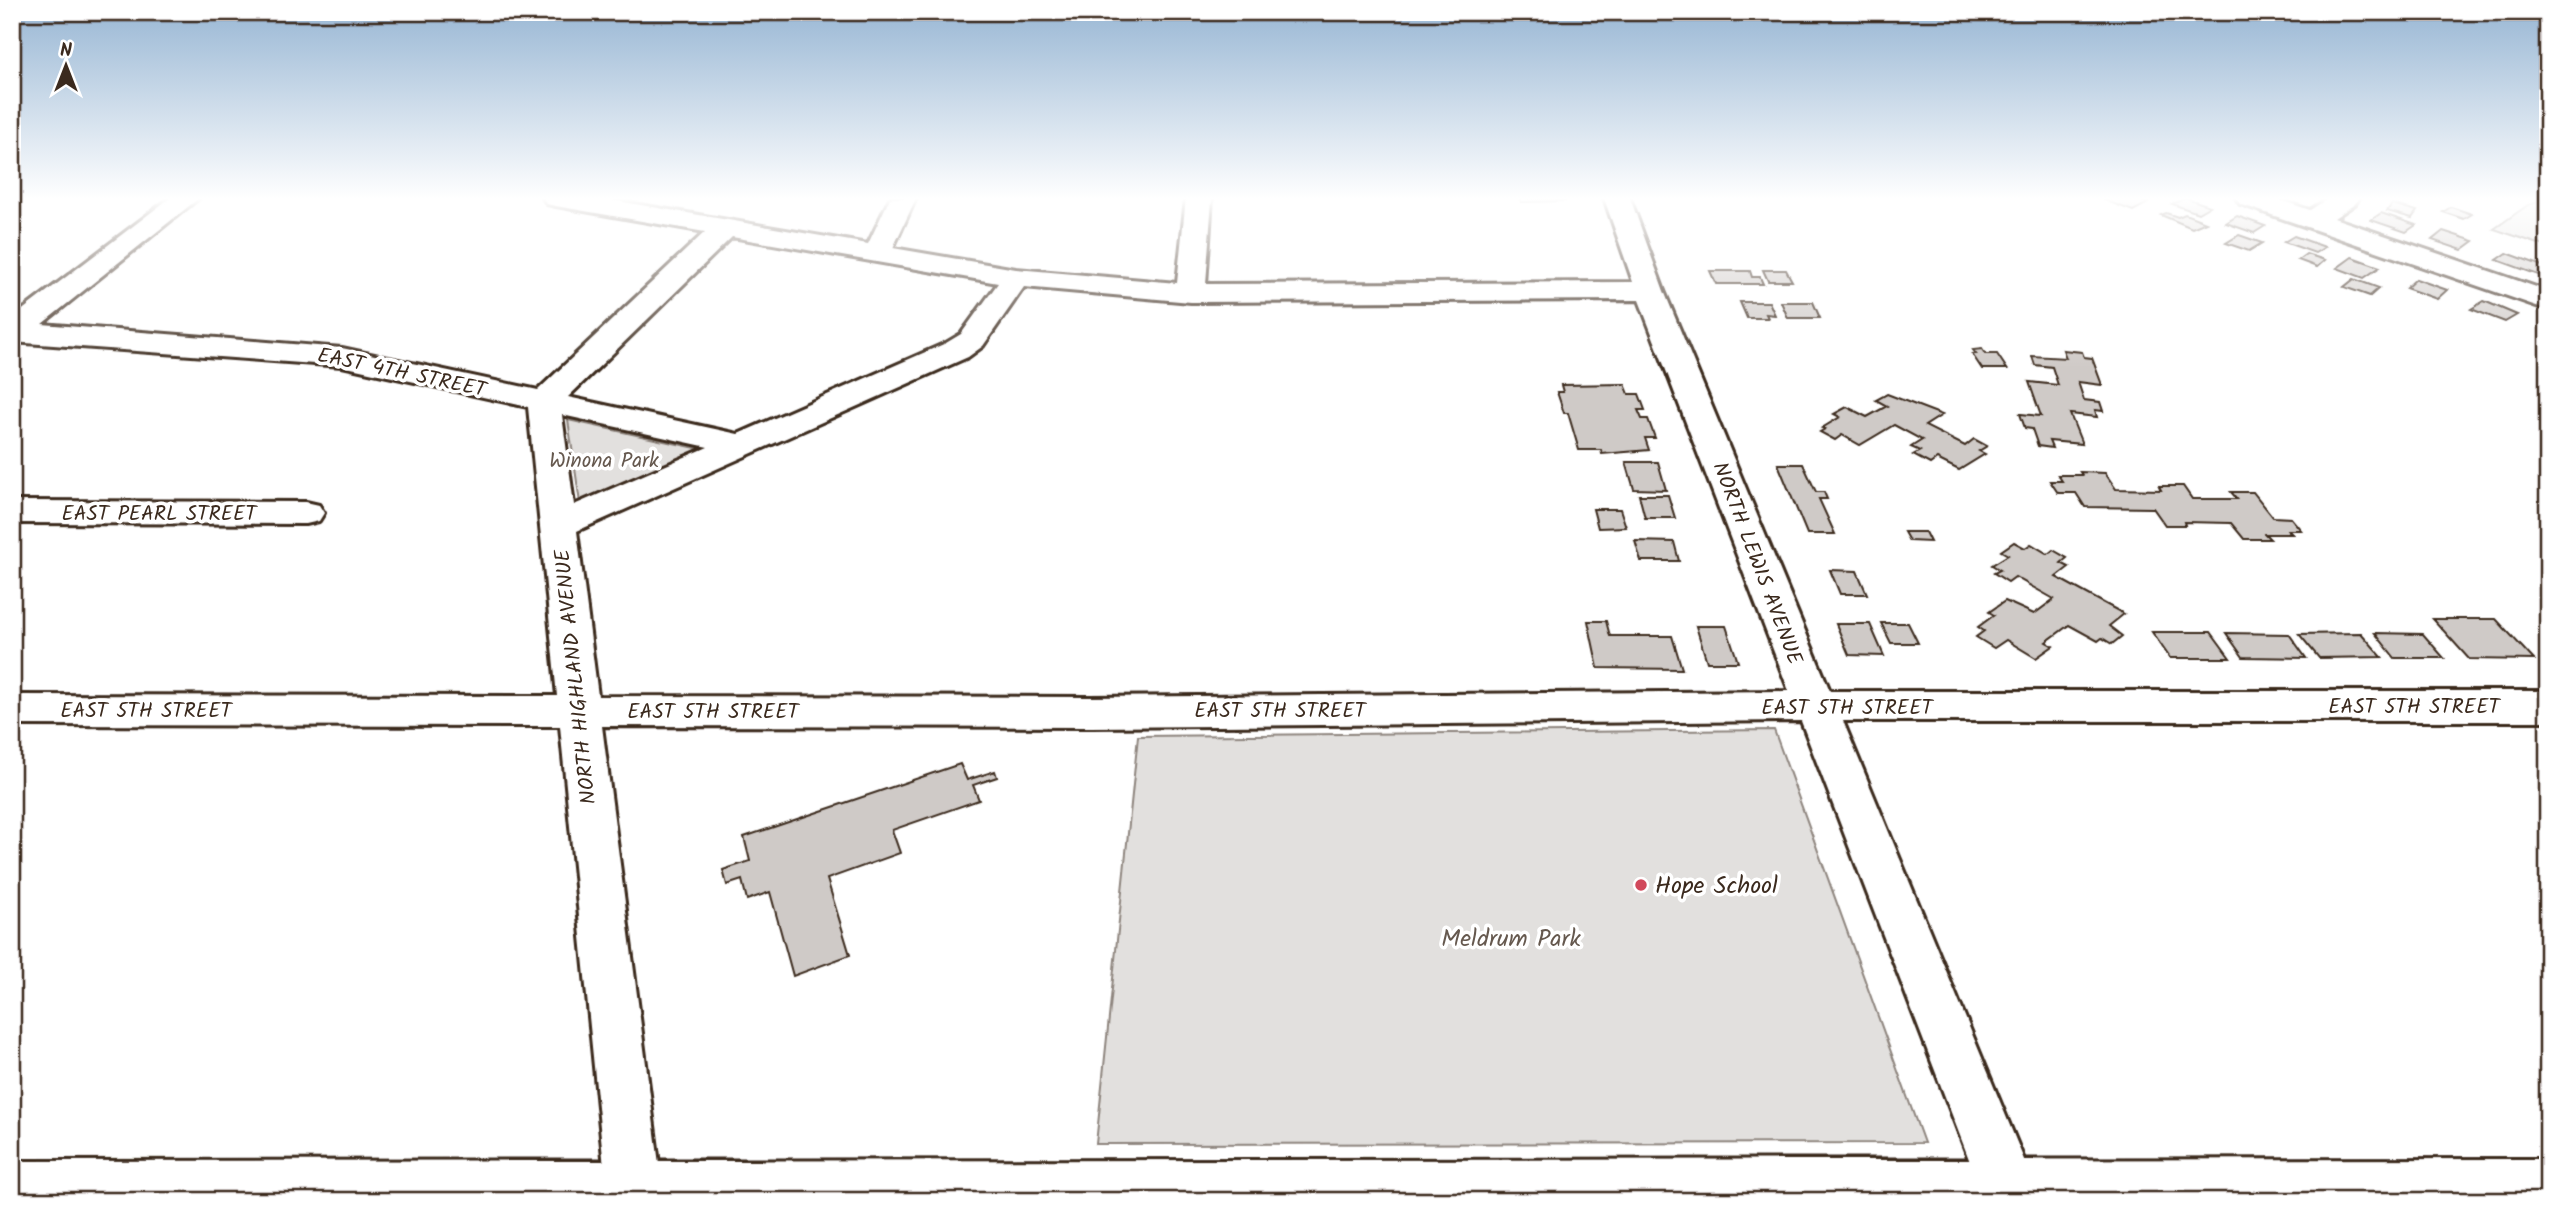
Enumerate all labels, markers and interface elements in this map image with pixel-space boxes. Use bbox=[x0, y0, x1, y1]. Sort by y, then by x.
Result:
north arrow bbox=[32, 32, 102, 102]
text: N bbox=[60, 36, 72, 66]
street label: EAST 4TH STREET bbox=[314, 339, 491, 408]
park label: Winona Park bbox=[549, 445, 659, 478]
street label: NORTH LEWIS AVENUE bbox=[1703, 457, 1811, 670]
street label: EAST PEARL STREET bbox=[62, 498, 258, 531]
street label: NORTH HIGHLAND AVENUE bbox=[547, 547, 606, 806]
street label: EAST 5TH STREET bbox=[2328, 691, 2501, 724]
street label: EAST 5TH STREET bbox=[1761, 692, 1934, 725]
street label: EAST 5TH STREET bbox=[60, 695, 233, 728]
street label: EAST 5TH STREET bbox=[1194, 695, 1367, 728]
street label: EAST 5TH STREET bbox=[627, 696, 800, 729]
place label: Hope School bbox=[1655, 867, 1778, 906]
marker: Hope School bbox=[1633, 877, 1649, 893]
park label: Meldrum Park bbox=[1441, 920, 1581, 959]

